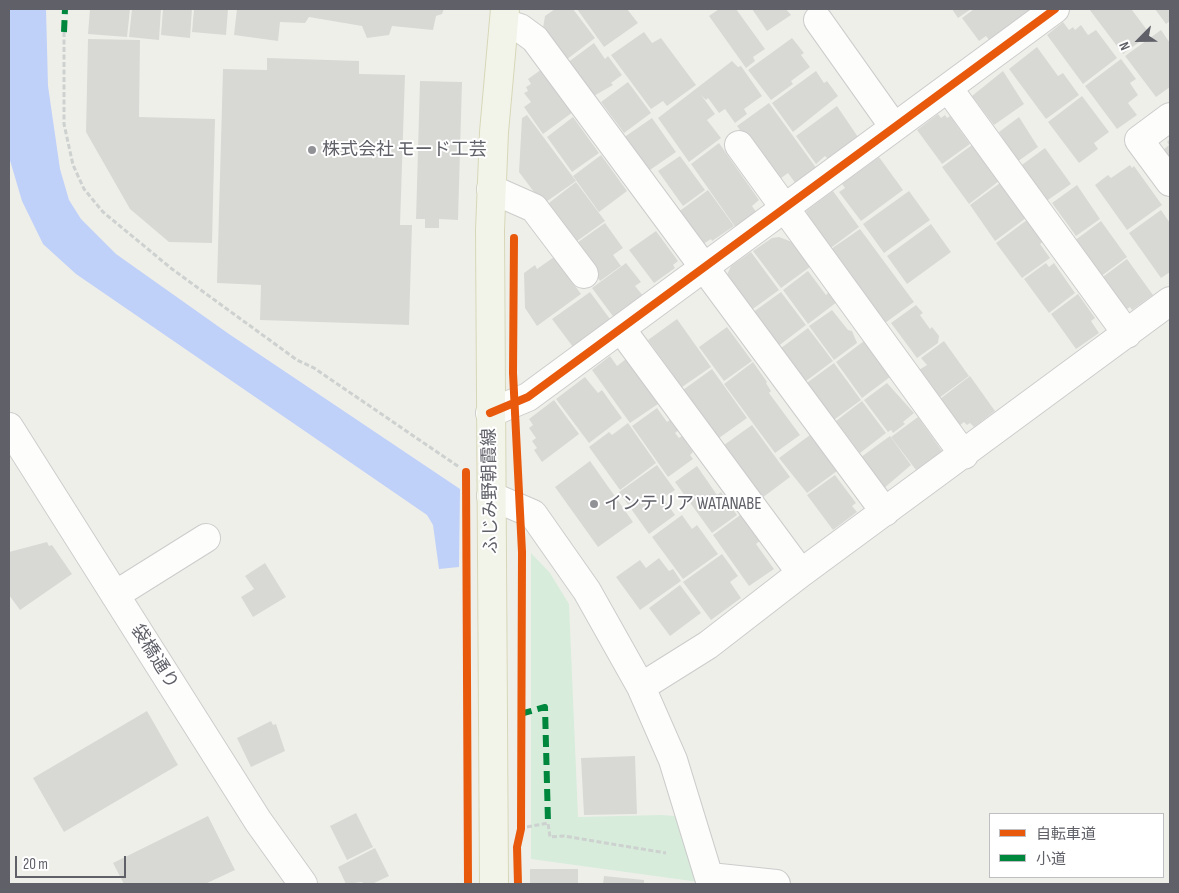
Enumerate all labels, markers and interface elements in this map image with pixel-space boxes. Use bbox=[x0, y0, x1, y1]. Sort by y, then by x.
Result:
north arrow bbox=[1114, 15, 1164, 65]
text: N bbox=[1115, 39, 1134, 53]
place label: 株式会社 モード工芸 bbox=[322, 139, 487, 161]
marker: 株式会社 モード工芸 bbox=[306, 144, 318, 156]
street label: ふじみ野朝霞線 bbox=[479, 428, 503, 554]
place label: インテリア WATANABE bbox=[604, 493, 762, 515]
marker: インテリア WATANABE bbox=[588, 498, 600, 510]
street label: 袋橋通り bbox=[126, 621, 182, 693]
legend bbox=[989, 813, 1164, 878]
text: 自転車道 bbox=[1036, 825, 1096, 844]
scale bar bbox=[18, 846, 129, 878]
text: 小道 bbox=[1036, 850, 1066, 869]
text: 20 m bbox=[23, 855, 48, 874]

